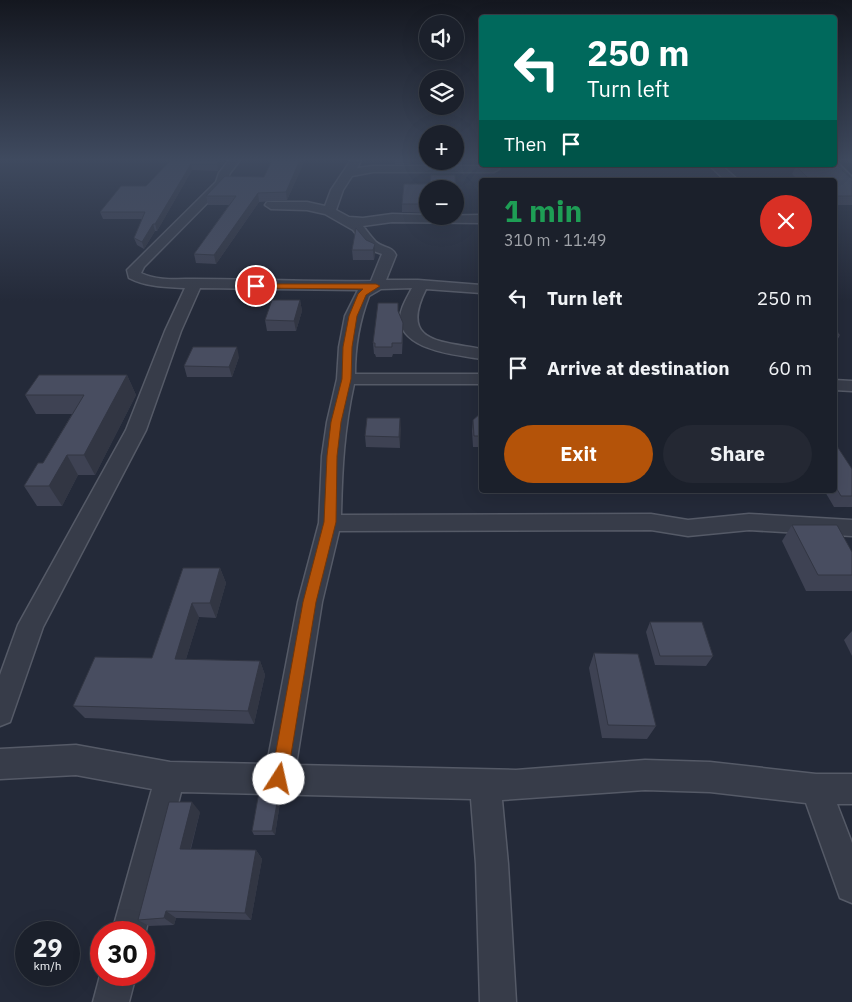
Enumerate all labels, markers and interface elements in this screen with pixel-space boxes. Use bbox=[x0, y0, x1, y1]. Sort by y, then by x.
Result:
map controls bbox=[419, 15, 464, 225]
button: sound bbox=[419, 15, 464, 60]
text: 250 m bbox=[587, 30, 690, 76]
icon: left bbox=[504, 35, 569, 100]
button: layers bbox=[419, 70, 464, 115]
text: Turn left bbox=[587, 74, 670, 103]
button: + bbox=[419, 125, 464, 170]
icon: arrive bbox=[557, 130, 585, 158]
text: Then bbox=[504, 132, 547, 156]
button: − bbox=[419, 180, 464, 225]
text: 1 min bbox=[504, 191, 582, 230]
button: close bbox=[760, 195, 812, 247]
text: 310 m · 11:49 bbox=[504, 230, 606, 250]
pin bbox=[235, 265, 277, 307]
icon: arrive bbox=[242, 272, 270, 300]
icon: left bbox=[504, 284, 532, 312]
text: Turn left bbox=[547, 286, 623, 310]
text: 250 m bbox=[757, 286, 812, 310]
icon: arrive bbox=[504, 354, 532, 382]
text: Arrive at destination bbox=[547, 356, 730, 380]
text: 60 m bbox=[768, 356, 812, 380]
button: Exit bbox=[504, 425, 653, 483]
button: Share bbox=[663, 425, 812, 483]
position arrow bbox=[252, 752, 304, 804]
speed limit sign: 30 bbox=[90, 921, 155, 986]
text: 29 bbox=[32, 931, 63, 964]
text: km/h bbox=[33, 958, 62, 973]

